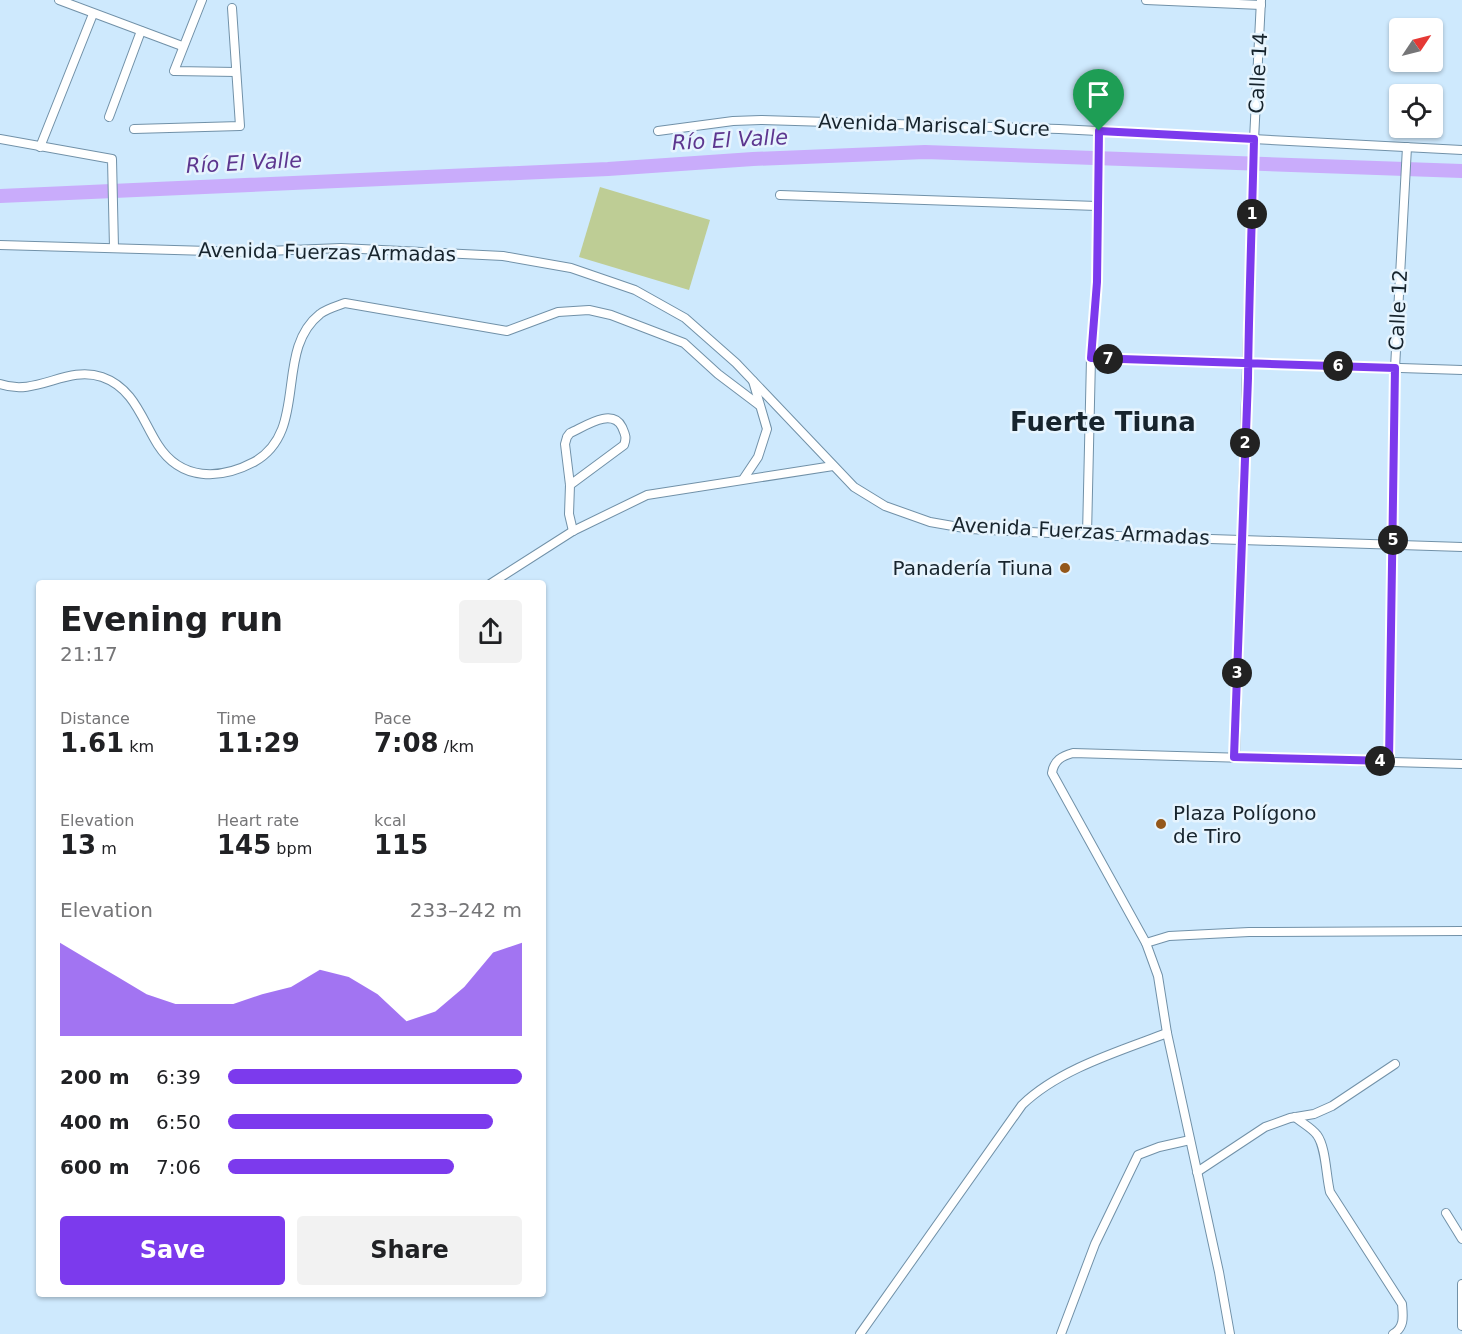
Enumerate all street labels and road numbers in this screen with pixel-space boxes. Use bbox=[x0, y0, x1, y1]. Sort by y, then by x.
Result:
street label: Calle 14 bbox=[1244, 32, 1272, 114]
street label: Avenida Mariscal Sucre bbox=[818, 109, 1050, 141]
street label: Avenida Fuerzas Armadas bbox=[198, 238, 456, 266]
street label: Calle 12 bbox=[1384, 269, 1412, 351]
street label: Avenida Fuerzas Armadas bbox=[952, 512, 1210, 550]

